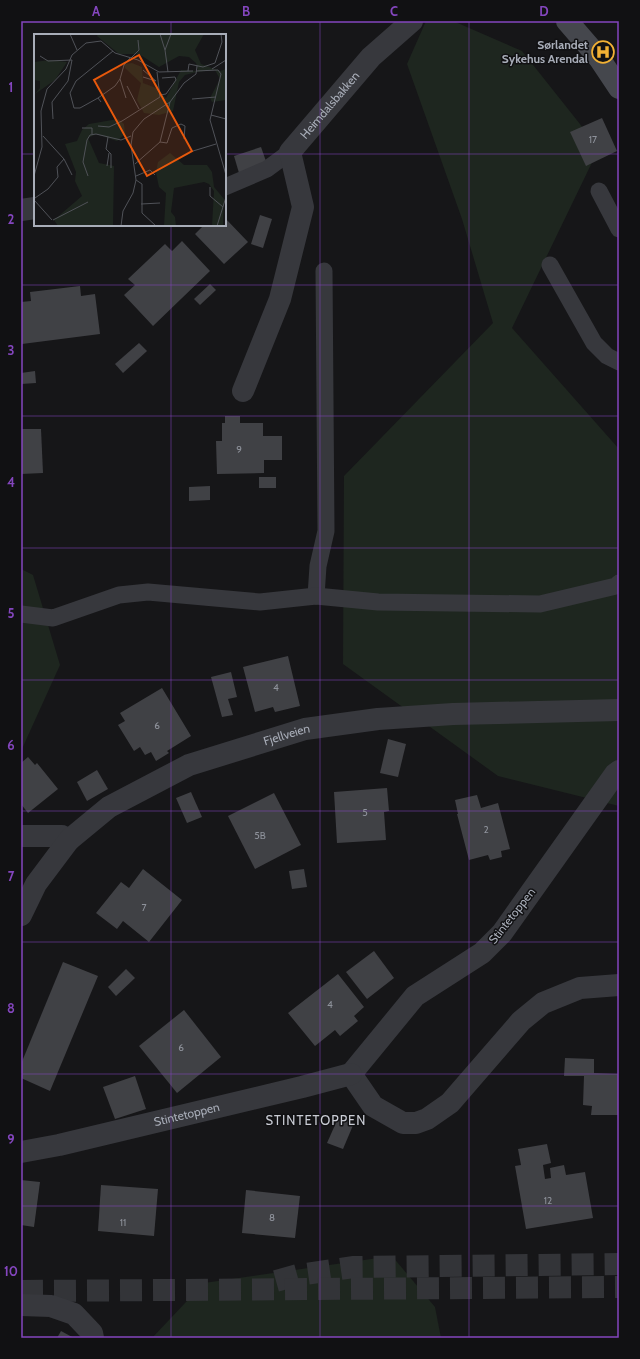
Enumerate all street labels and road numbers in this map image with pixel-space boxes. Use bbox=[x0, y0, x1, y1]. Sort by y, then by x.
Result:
street label: Heimdalsbakken bbox=[297, 68, 363, 142]
street label: Fjellveien bbox=[262, 720, 311, 748]
street label: Stintetoppen bbox=[485, 884, 538, 947]
street label: Stintetoppen bbox=[152, 1099, 221, 1129]

